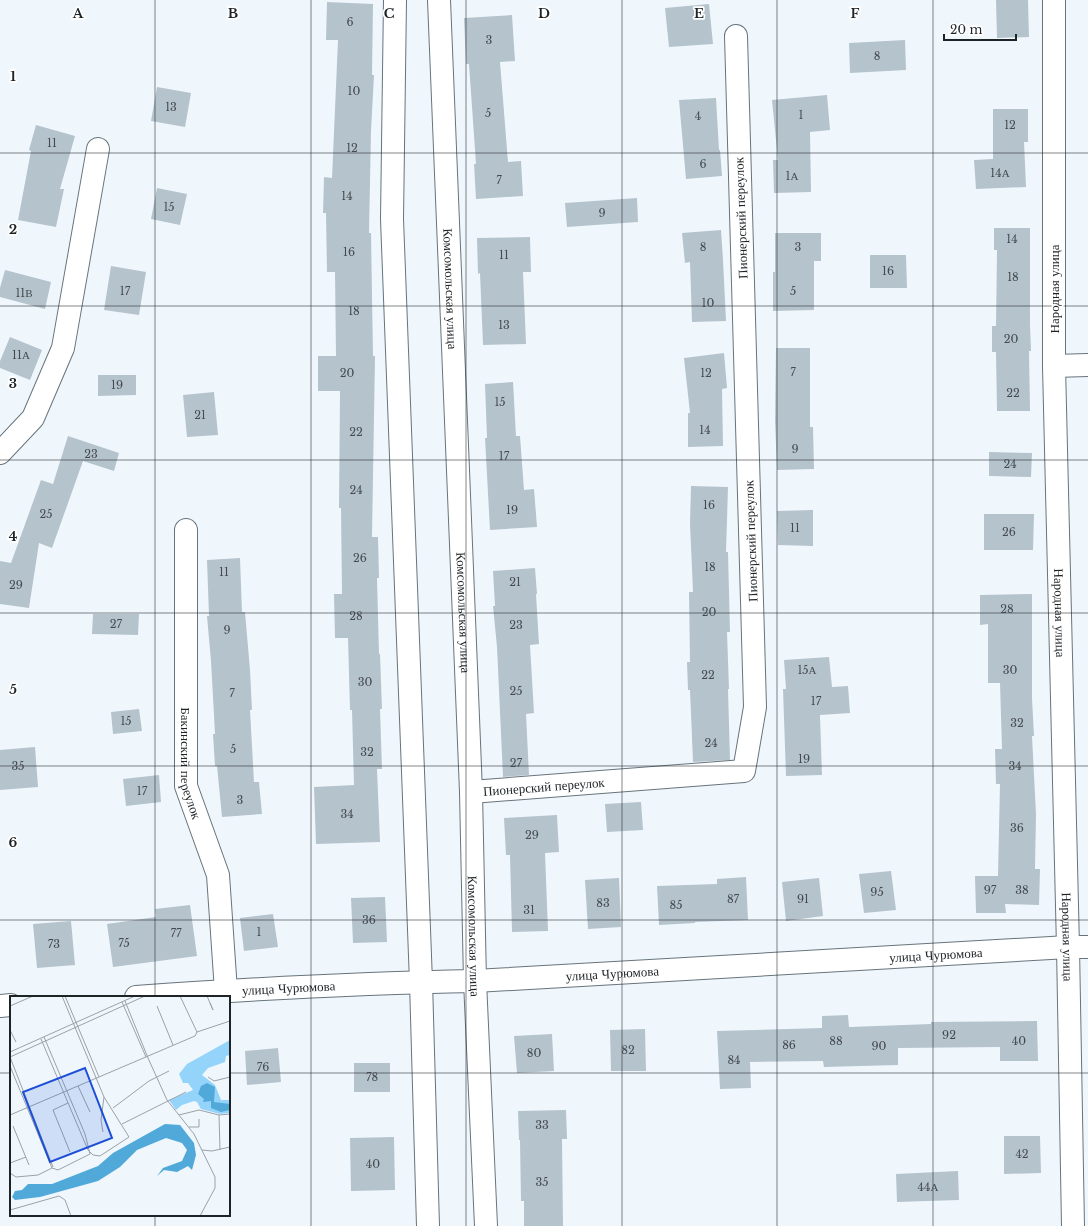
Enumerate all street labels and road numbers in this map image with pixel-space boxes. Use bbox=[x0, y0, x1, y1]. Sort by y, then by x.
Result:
street label: Пионерский переулок bbox=[730, 156, 752, 279]
street label: Комсомольская улица bbox=[440, 228, 462, 350]
street label: Народная улица bbox=[1046, 244, 1063, 333]
street label: Пионерский переулок bbox=[740, 479, 762, 602]
street label: Комсомольская улица bbox=[453, 552, 475, 674]
street label: Народная улица bbox=[1050, 568, 1070, 658]
street label: Бакинский переулок bbox=[177, 707, 206, 822]
street label: Пионерский переулок bbox=[482, 773, 606, 800]
street label: Комсомольская улица bbox=[464, 876, 484, 997]
street label: Народная улица bbox=[1058, 892, 1077, 982]
street label: улица Чурюмова bbox=[889, 943, 983, 966]
street label: улица Чурюмова bbox=[565, 962, 660, 984]
street label: улица Чурюмова bbox=[242, 977, 336, 999]

